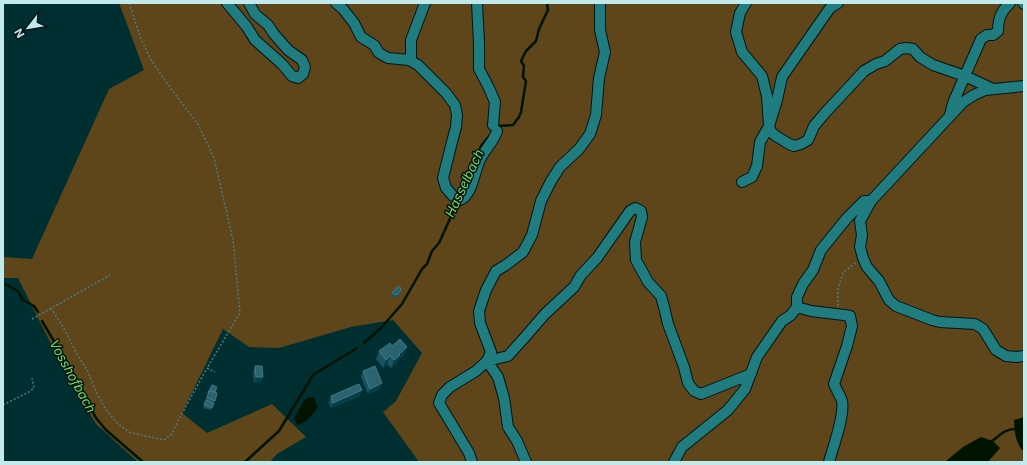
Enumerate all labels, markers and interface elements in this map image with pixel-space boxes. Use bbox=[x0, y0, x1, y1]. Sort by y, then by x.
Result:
north arrow bbox=[8, 8, 48, 48]
text: N bbox=[11, 26, 28, 40]
water label: Hasselbach bbox=[441, 146, 487, 219]
water label: Vosshofbach bbox=[46, 337, 100, 416]

